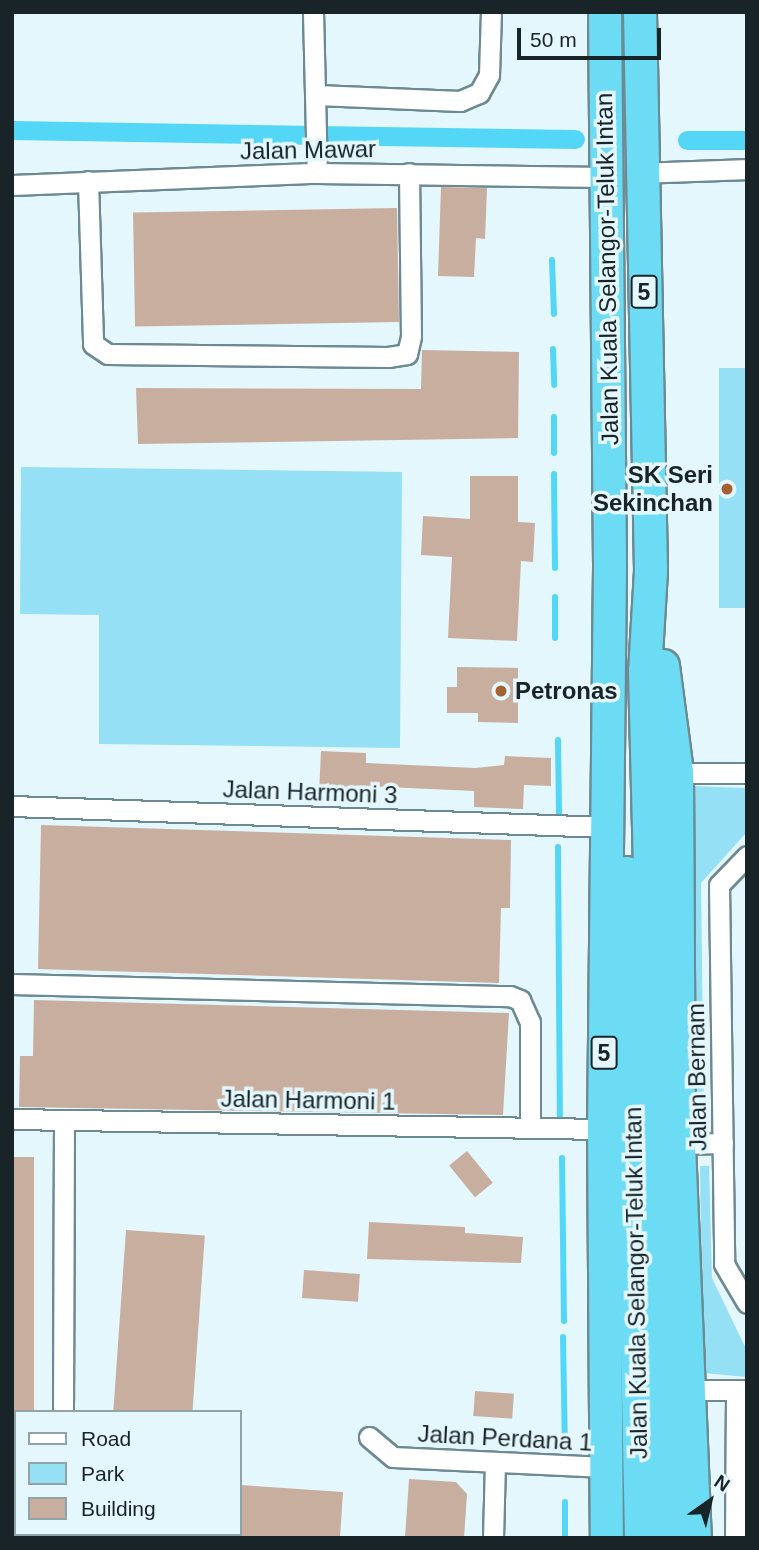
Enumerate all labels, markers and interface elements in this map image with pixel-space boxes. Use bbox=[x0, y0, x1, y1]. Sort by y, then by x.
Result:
scale bar bbox=[521, 14, 664, 58]
text: 50 m bbox=[530, 28, 577, 51]
street label: Jalan Kuala Selangor-Teluk Intan bbox=[590, 93, 624, 445]
street label: Jalan Mawar bbox=[240, 134, 376, 166]
road number: 5 bbox=[630, 272, 658, 312]
place label: SK Seri Sekinchan bbox=[593, 461, 713, 517]
marker: SK Seri Sekinchan bbox=[719, 481, 735, 497]
place label: Petronas bbox=[515, 677, 618, 705]
marker: Petronas bbox=[493, 683, 509, 699]
street label: Jalan Harmoni 3 bbox=[222, 775, 398, 809]
street label: Jalan Bernam bbox=[681, 1003, 713, 1151]
road number: 5 bbox=[590, 1034, 618, 1072]
street label: Jalan Harmoni 1 bbox=[220, 1084, 396, 1116]
street label: Jalan Kuala Selangor-Teluk Intan bbox=[619, 1107, 653, 1459]
legend bbox=[14, 1410, 242, 1536]
street label: Jalan Perdana 1 bbox=[417, 1419, 593, 1457]
text: Road bbox=[81, 1427, 131, 1450]
text: Park bbox=[81, 1462, 124, 1485]
north arrow bbox=[675, 1466, 745, 1536]
text: N bbox=[710, 1471, 734, 1496]
text: Building bbox=[81, 1497, 156, 1520]

